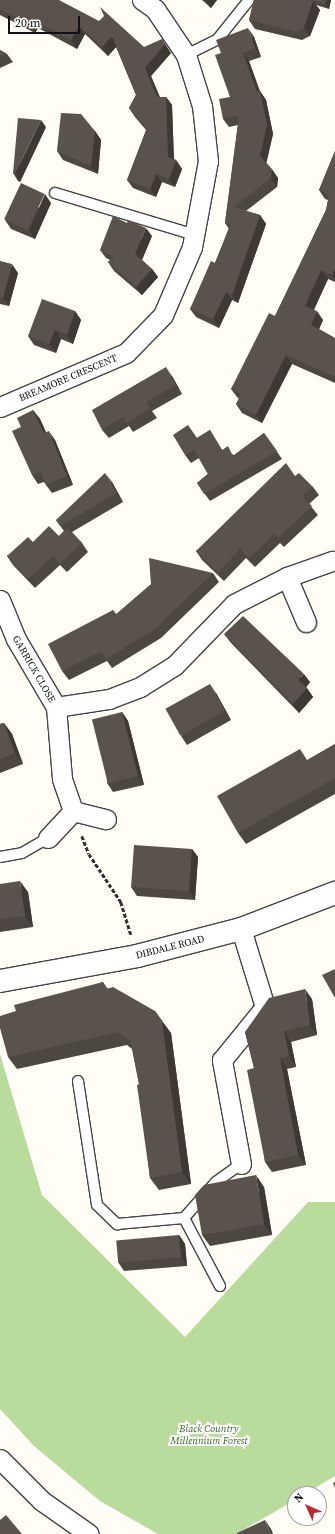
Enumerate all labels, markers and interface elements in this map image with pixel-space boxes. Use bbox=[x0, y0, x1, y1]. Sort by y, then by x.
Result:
scale bar bbox=[10, 8, 82, 34]
text: 20 m bbox=[15, 15, 41, 31]
street label: BREAMORE CRESCENT bbox=[17, 352, 119, 404]
street label: GARRICK CLOSE bbox=[10, 633, 58, 705]
street label: DIBDALE ROAD bbox=[134, 933, 206, 961]
park label: Black Country Millennium Forest bbox=[170, 1422, 248, 1446]
north arrow bbox=[287, 1486, 327, 1526]
text: N bbox=[291, 1490, 307, 1506]

